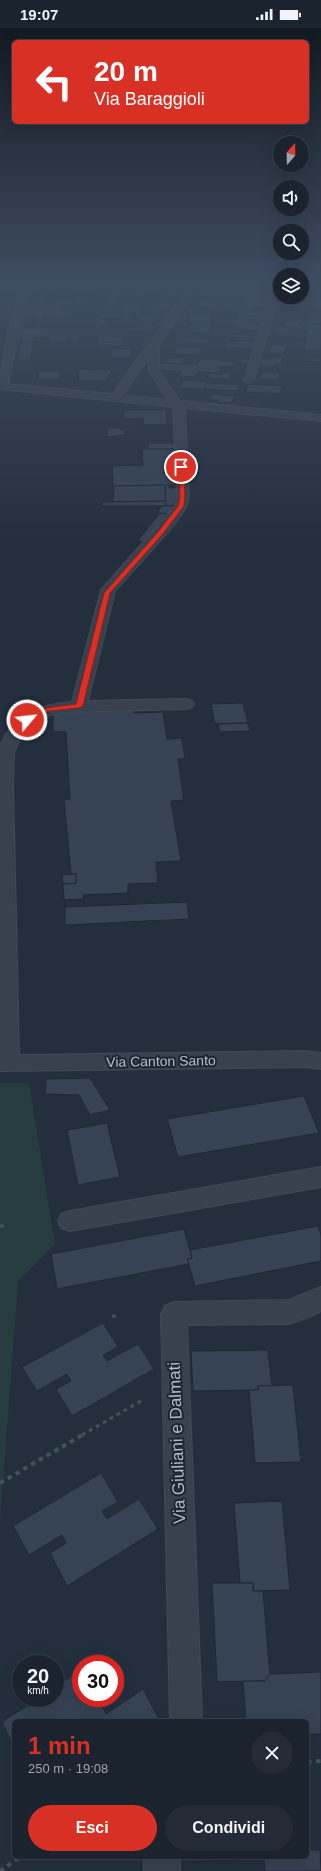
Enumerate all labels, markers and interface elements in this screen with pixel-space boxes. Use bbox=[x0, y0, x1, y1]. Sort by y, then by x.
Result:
text: 19:07 bbox=[20, 6, 58, 23]
icon: left bbox=[28, 56, 80, 108]
text: 20 m bbox=[94, 56, 158, 87]
text: Via Baraggioli bbox=[94, 89, 205, 109]
north arrow bbox=[273, 136, 309, 172]
map controls bbox=[273, 136, 309, 304]
button: sound bbox=[273, 180, 309, 216]
button: search bbox=[273, 224, 309, 260]
button: layers bbox=[273, 268, 309, 304]
pin bbox=[164, 450, 198, 484]
icon: arrive bbox=[170, 456, 192, 478]
position arrow bbox=[6, 699, 48, 741]
street label: Via Canton Santo bbox=[106, 1052, 216, 1070]
street label: Via Giuliani e Dalmati bbox=[165, 1362, 189, 1524]
speed limit sign: 30 bbox=[72, 1655, 124, 1707]
text: 20 bbox=[27, 1665, 49, 1687]
text: km/h bbox=[27, 1685, 49, 1696]
text: 1 min bbox=[28, 1732, 91, 1759]
button: close bbox=[251, 1732, 293, 1774]
text: 250 m · 19:08 bbox=[28, 1761, 108, 1776]
button: Esci bbox=[28, 1805, 157, 1851]
button: Condividi bbox=[165, 1805, 293, 1851]

